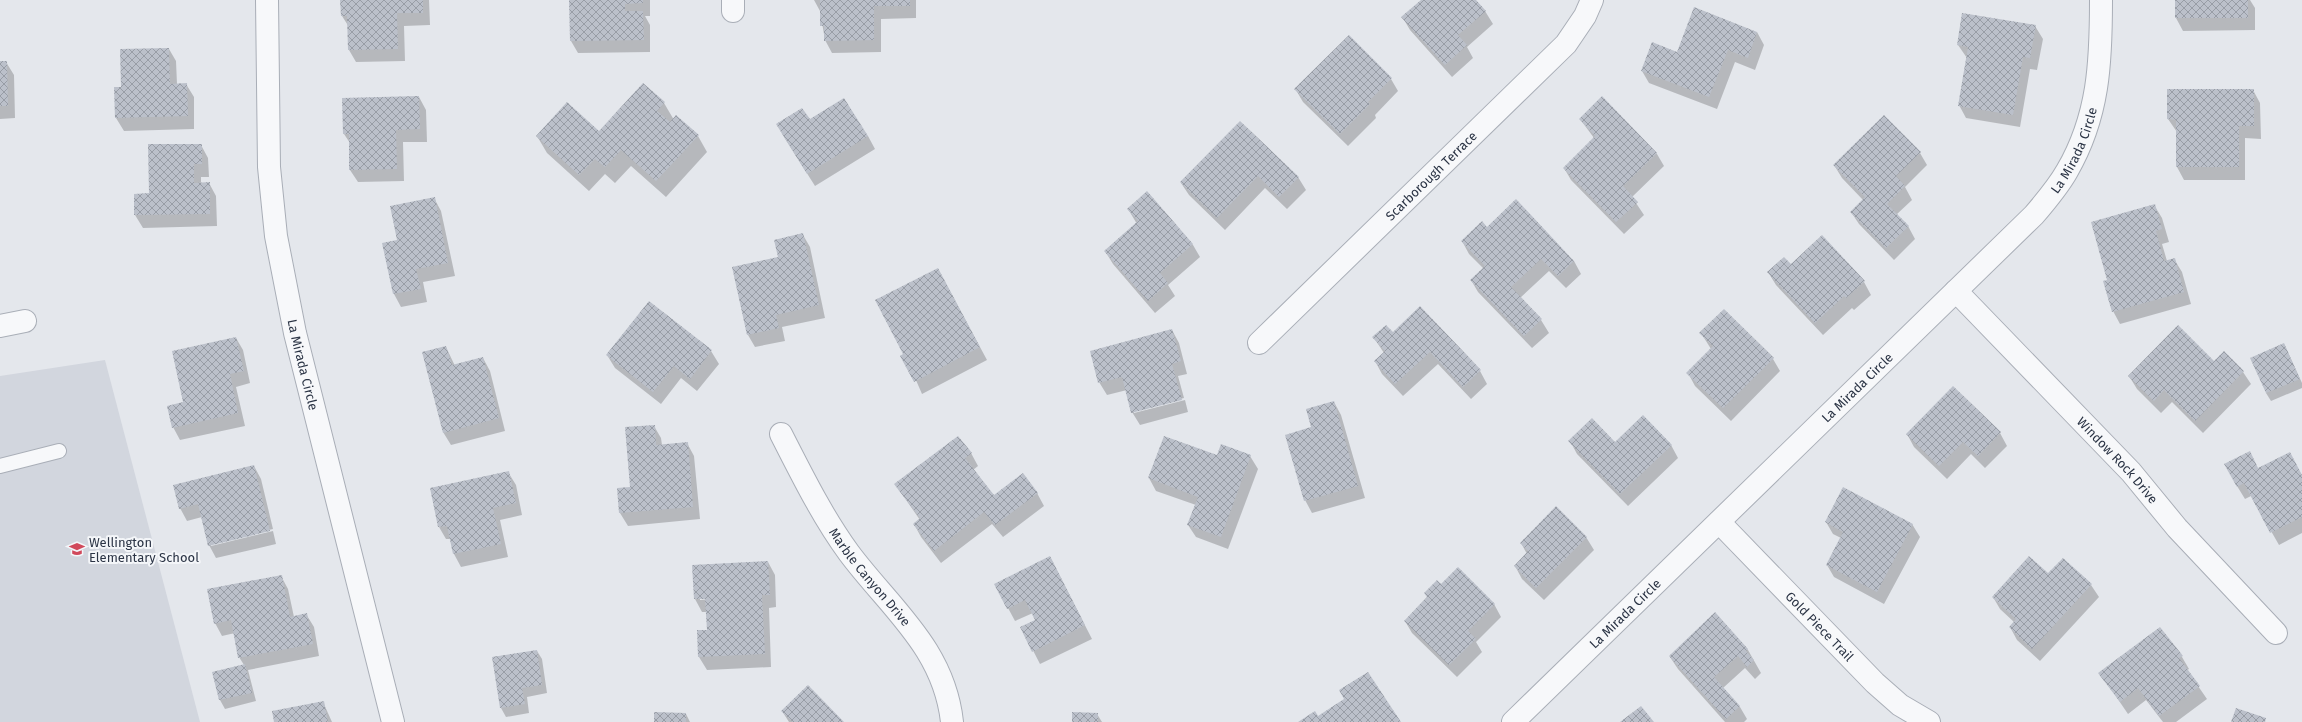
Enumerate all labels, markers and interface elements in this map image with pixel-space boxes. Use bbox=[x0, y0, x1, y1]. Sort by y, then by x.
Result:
street label: La Mirada Circle bbox=[2047, 106, 2100, 196]
street label: Scarborough Terrace bbox=[1382, 128, 1480, 223]
street label: La Mirada Circle bbox=[285, 318, 322, 412]
street label: La Mirada Circle bbox=[1818, 349, 1896, 425]
street label: Window Rock Drive bbox=[2074, 414, 2161, 506]
street label: Marble Canyon Drive bbox=[826, 525, 914, 629]
place label: Wellington Elementary School bbox=[89, 535, 199, 565]
school or university icon: Wellington Elementary School bbox=[68, 540, 86, 558]
street label: La Mirada Circle bbox=[1586, 575, 1663, 651]
street label: Gold Piece Trail bbox=[1783, 588, 1857, 664]

